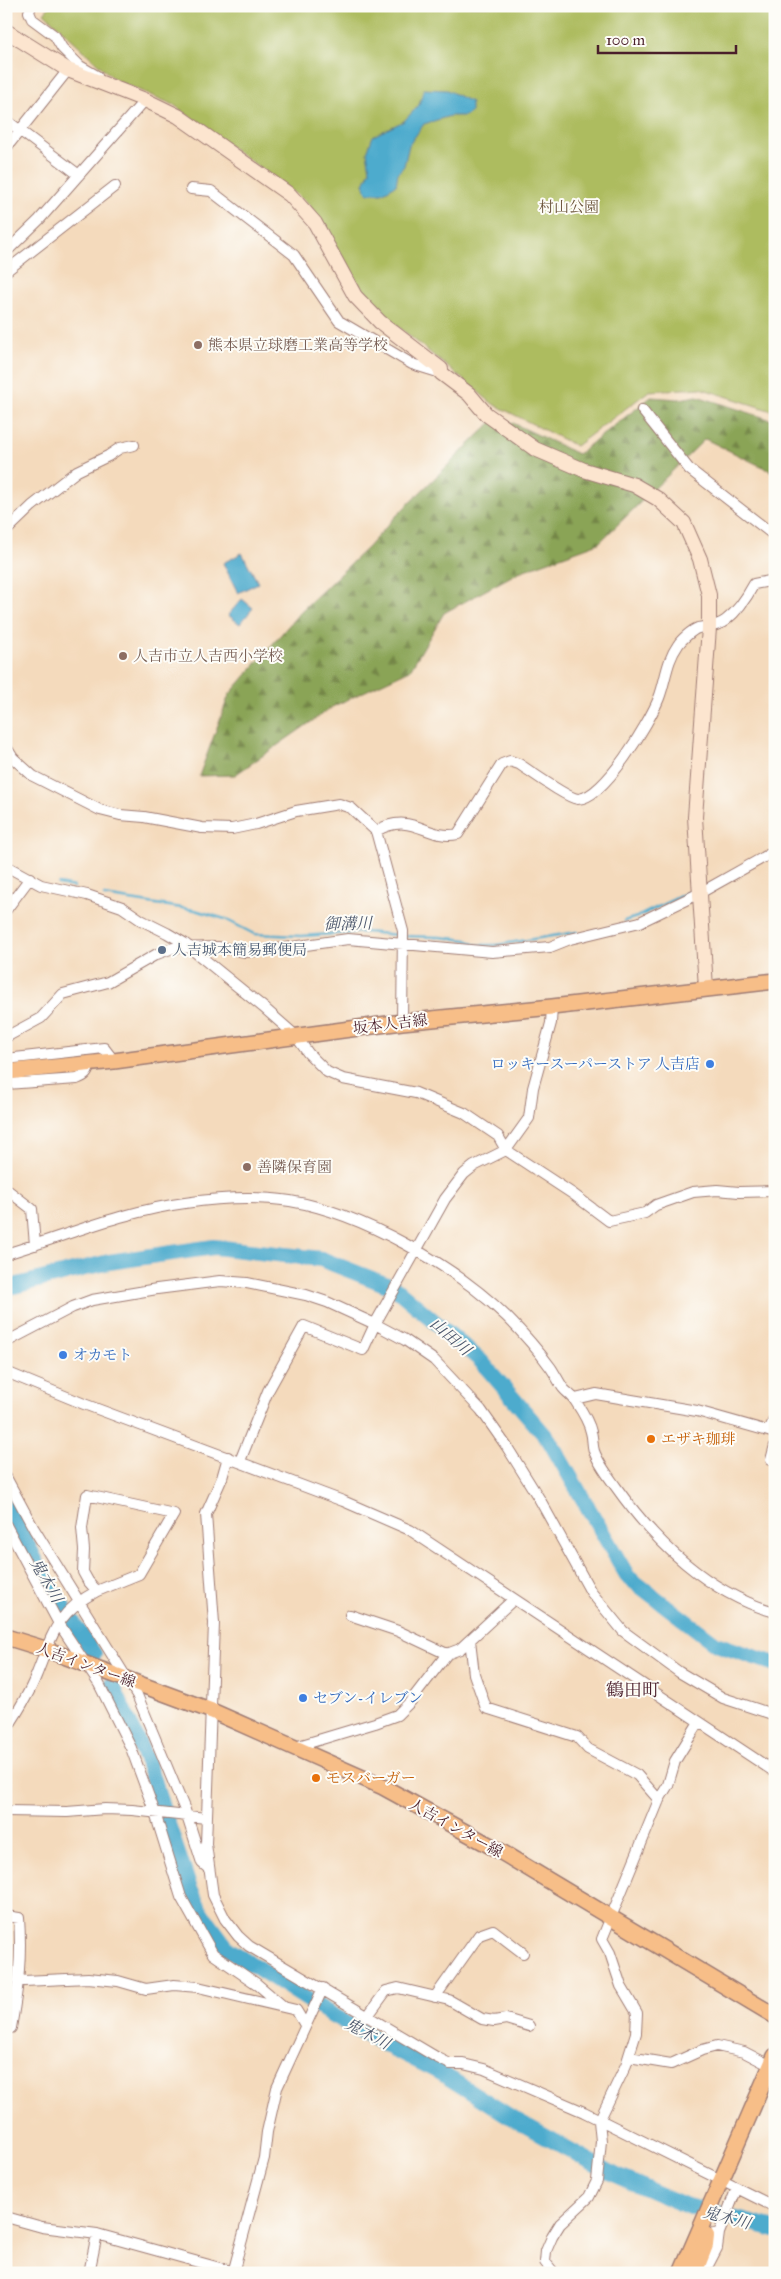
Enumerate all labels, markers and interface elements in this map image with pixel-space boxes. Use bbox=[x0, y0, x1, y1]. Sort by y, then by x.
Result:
scale bar bbox=[598, 22, 736, 54]
text: 100 m bbox=[606, 31, 646, 49]
park label: 村山公園 bbox=[539, 198, 599, 216]
place label: 熊本県立球磨工業高等学校 bbox=[208, 336, 388, 354]
marker: 熊本県立球磨工業高等学校 bbox=[192, 339, 204, 351]
place label: 人吉市立人吉西小学校 bbox=[133, 647, 283, 665]
marker: 人吉市立人吉西小学校 bbox=[117, 650, 129, 662]
water label: 御溝川 bbox=[324, 914, 374, 933]
place label: 人吉城本簡易郵便局 bbox=[172, 941, 307, 959]
marker: 人吉城本簡易郵便局 bbox=[156, 944, 168, 956]
street label: 坂本人吉線 bbox=[352, 1010, 428, 1038]
place label: ロッキースーパーストア 人吉店 bbox=[491, 1055, 700, 1073]
marker: ロッキースーパーストア 人吉店 bbox=[704, 1058, 716, 1070]
place label: 善隣保育園 bbox=[257, 1158, 332, 1176]
marker: 善隣保育園 bbox=[241, 1161, 253, 1173]
water label: 山田川 bbox=[426, 1313, 477, 1361]
place label: オカモト bbox=[73, 1346, 133, 1364]
marker: オカモト bbox=[57, 1349, 69, 1361]
place label: エザキ珈琲 bbox=[661, 1430, 736, 1448]
marker: エザキ珈琲 bbox=[645, 1433, 657, 1445]
water label: 鬼木川 bbox=[26, 1555, 68, 1608]
street label: 人吉インター線 bbox=[34, 1639, 138, 1691]
district label: 鶴田町 bbox=[606, 1679, 660, 1701]
place label: セブン-イレブン bbox=[313, 1689, 423, 1707]
marker: セブン-イレブン bbox=[297, 1692, 309, 1704]
place label: モスバーガー bbox=[326, 1769, 416, 1787]
marker: モスバーガー bbox=[310, 1772, 322, 1784]
street label: 人吉インター線 bbox=[406, 1795, 506, 1861]
water label: 鬼木川 bbox=[342, 2014, 395, 2054]
water label: 鬼木川 bbox=[701, 2202, 754, 2233]

